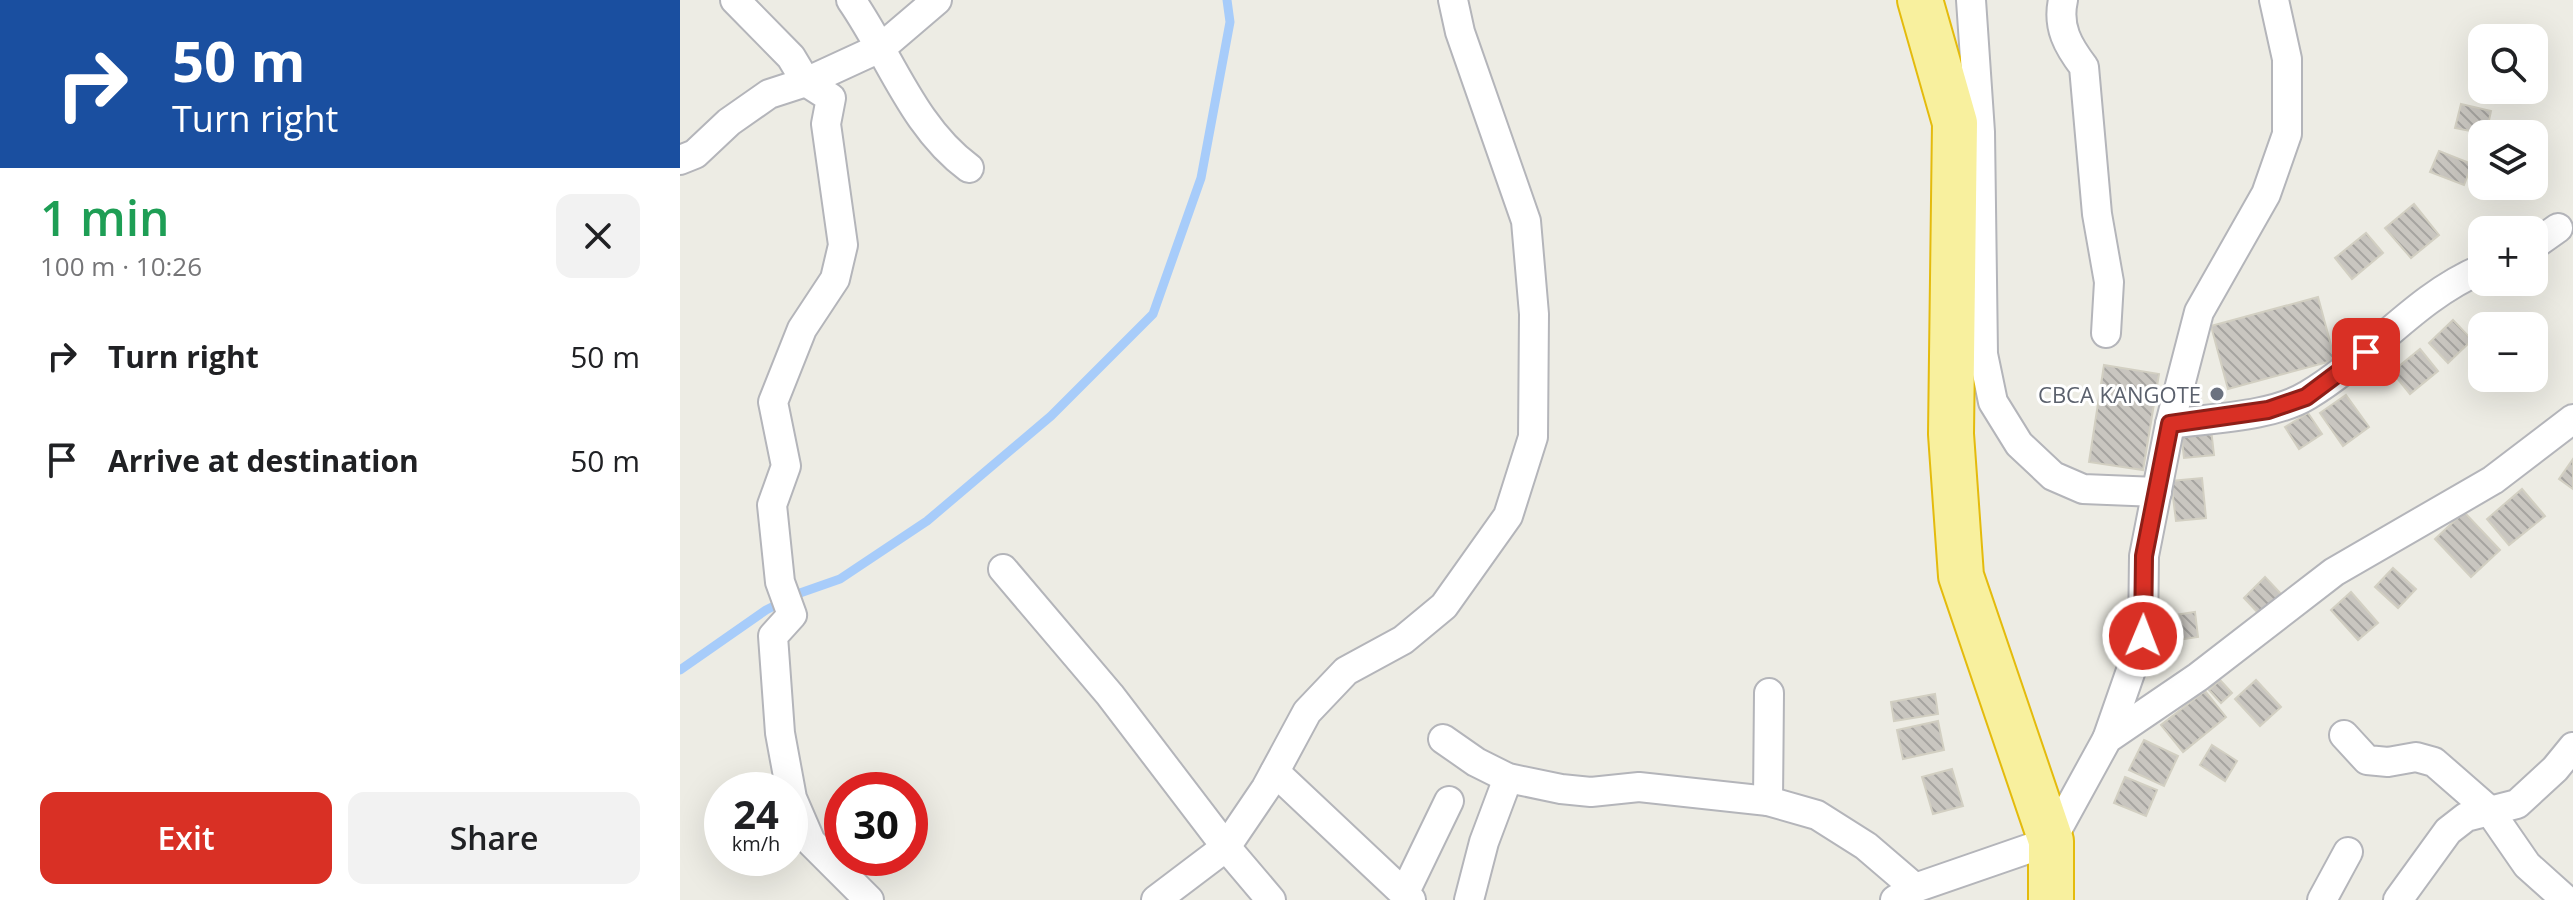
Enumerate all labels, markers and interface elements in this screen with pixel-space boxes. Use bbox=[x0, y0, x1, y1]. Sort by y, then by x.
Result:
text: 50 m bbox=[172, 22, 306, 98]
map controls bbox=[2468, 24, 2548, 392]
button: search bbox=[2468, 24, 2548, 104]
icon: right bbox=[40, 32, 144, 136]
text: Turn right bbox=[172, 94, 338, 143]
button: layers bbox=[2468, 120, 2548, 200]
text: 1 min bbox=[40, 185, 170, 250]
button: close bbox=[556, 194, 640, 278]
button: + bbox=[2468, 216, 2548, 296]
text: 100 m · 10:26 bbox=[40, 248, 202, 284]
button: − bbox=[2468, 312, 2548, 392]
pin bbox=[2332, 318, 2400, 386]
icon: arrive bbox=[2344, 330, 2388, 374]
icon: right bbox=[40, 334, 84, 378]
text: Turn right bbox=[108, 336, 259, 377]
text: 50 m bbox=[570, 336, 640, 377]
place label: CBCA KANGOTE bbox=[2038, 379, 2201, 409]
marker: CBCA KANGOTE bbox=[2208, 385, 2226, 403]
icon: arrive bbox=[40, 438, 84, 482]
text: Arrive at destination bbox=[108, 440, 419, 481]
text: 50 m bbox=[570, 440, 640, 481]
position arrow bbox=[2101, 594, 2185, 678]
speed limit sign: 30 bbox=[824, 772, 928, 876]
text: 24 bbox=[733, 786, 779, 841]
button: Exit bbox=[40, 792, 332, 884]
button: Share bbox=[348, 792, 640, 884]
text: km/h bbox=[732, 830, 780, 857]

